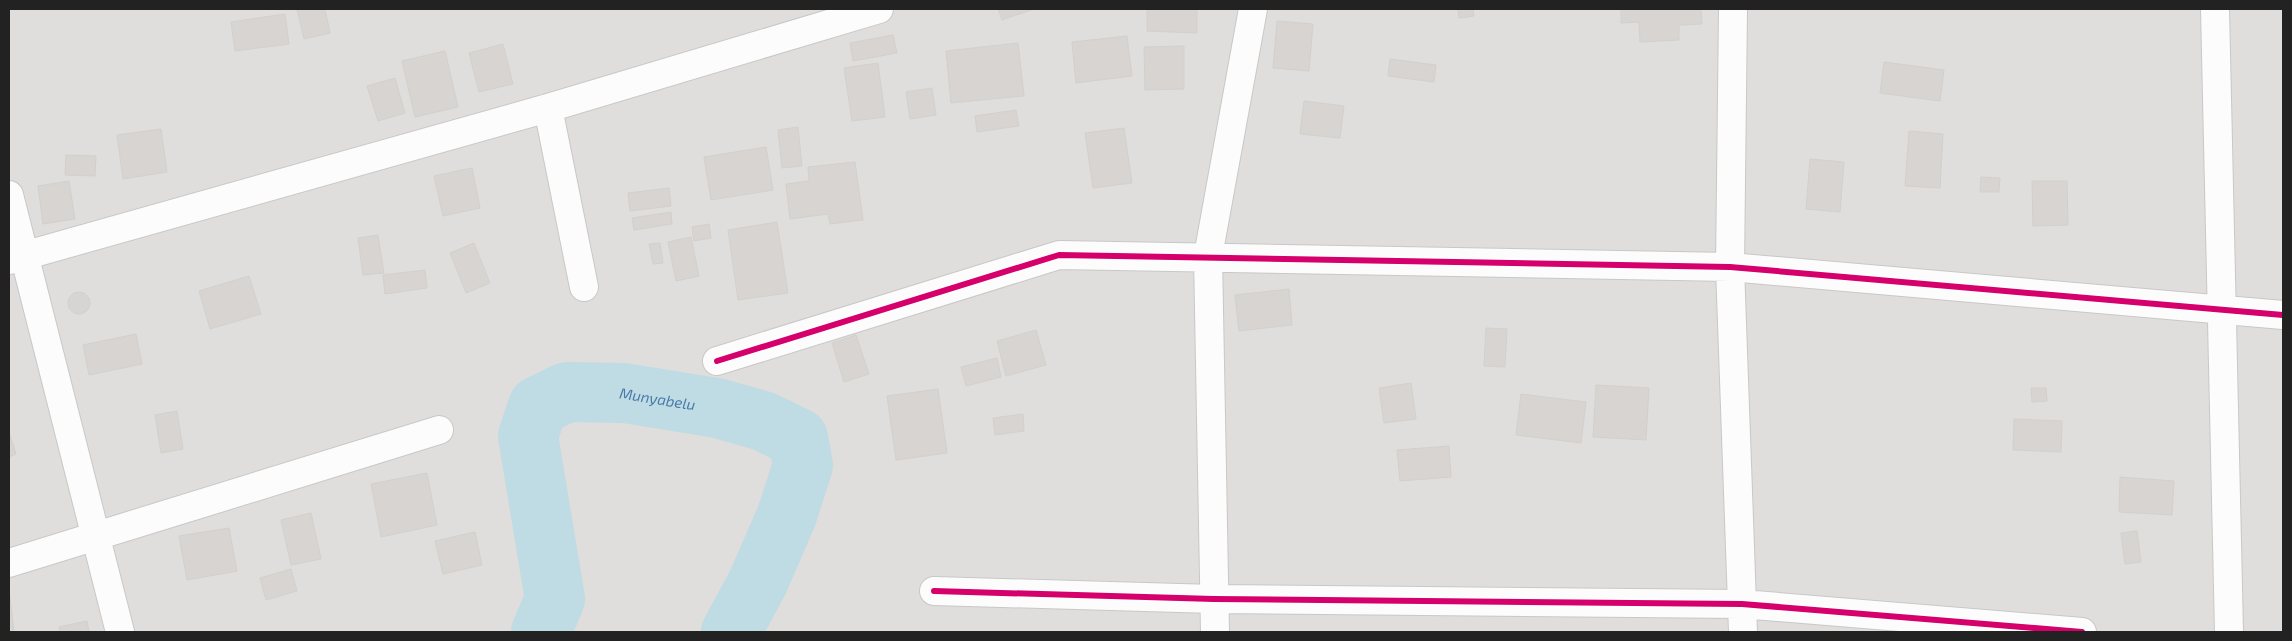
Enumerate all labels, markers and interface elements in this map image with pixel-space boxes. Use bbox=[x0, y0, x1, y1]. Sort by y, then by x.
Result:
water label: Munyabelu bbox=[618, 383, 697, 413]

